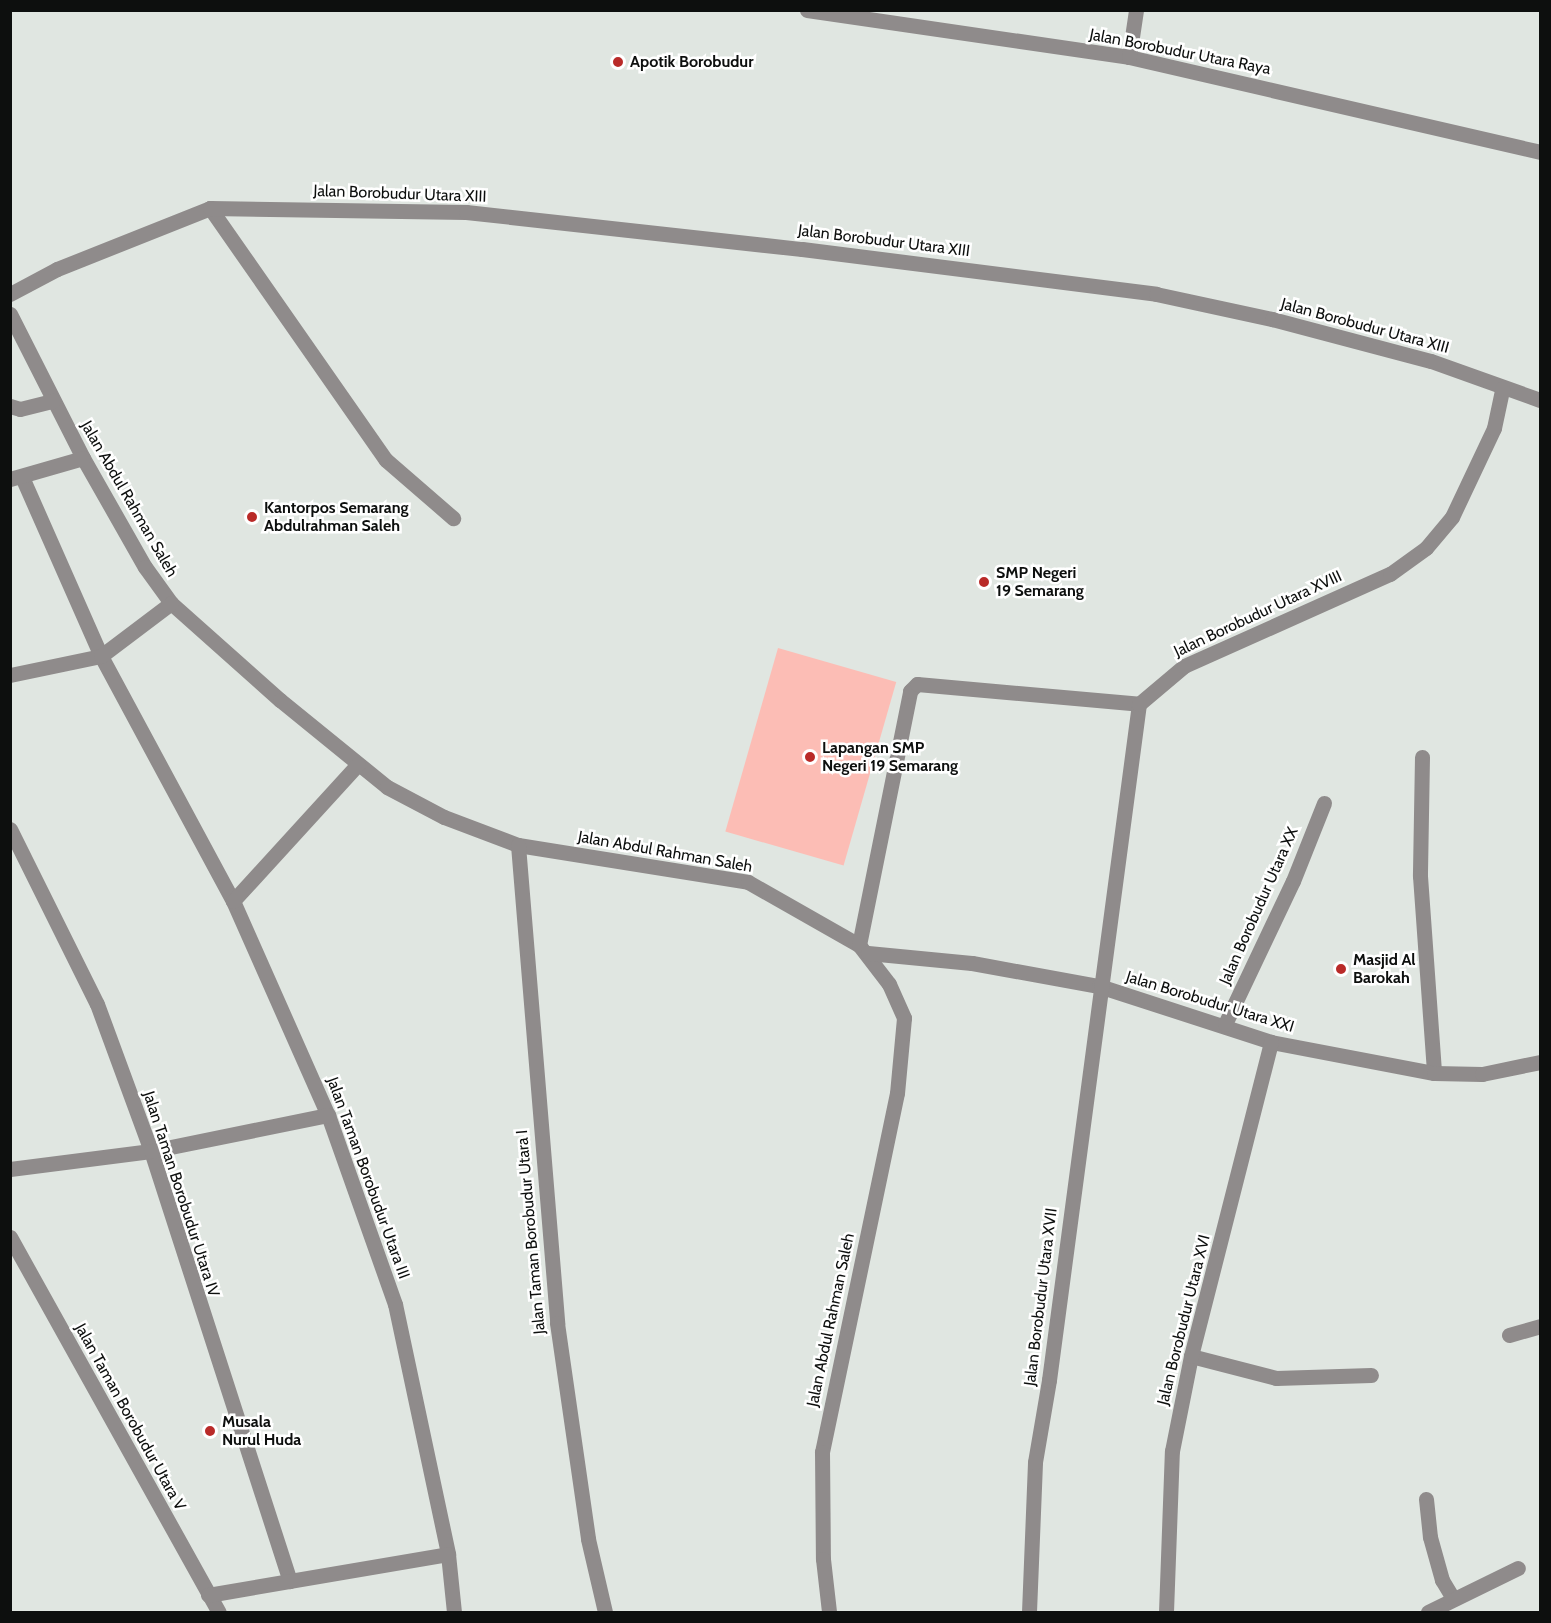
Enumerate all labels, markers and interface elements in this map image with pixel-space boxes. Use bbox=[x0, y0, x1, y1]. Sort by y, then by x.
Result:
street label: Jalan Borobudur Utara Raya bbox=[1088, 25, 1272, 79]
place label: Apotik Borobudur bbox=[630, 52, 753, 72]
marker: Apotik Borobudur bbox=[611, 55, 625, 69]
street label: Jalan Borobudur Utara XIII bbox=[313, 181, 487, 207]
street label: Jalan Borobudur Utara XIII bbox=[797, 221, 971, 261]
street label: Jalan Borobudur Utara XIII bbox=[1279, 294, 1451, 358]
street label: Jalan Abdul Rahman Saleh bbox=[77, 418, 181, 580]
place label: Kantorpos Semarang Abdulrahman Saleh bbox=[264, 498, 409, 536]
marker: Kantorpos Semarang Abdulrahman Saleh bbox=[245, 510, 259, 524]
place label: SMP Negeri 19 Semarang bbox=[996, 563, 1084, 601]
street label: Jalan Borobudur Utara XVIII bbox=[1171, 567, 1345, 661]
marker: SMP Negeri 19 Semarang bbox=[977, 575, 991, 589]
place label: Lapangan SMP Negeri 19 Semarang bbox=[822, 738, 958, 776]
marker: Lapangan SMP Negeri 19 Semarang bbox=[803, 750, 817, 764]
street label: Jalan Borobudur Utara XX bbox=[1216, 824, 1302, 988]
street label: Jalan Abdul Rahman Saleh bbox=[576, 827, 754, 877]
place label: Masjid Al Barokah bbox=[1353, 950, 1415, 988]
marker: Masjid Al Barokah bbox=[1334, 962, 1348, 976]
street label: Jalan Borobudur Utara XXI bbox=[1124, 967, 1296, 1037]
street label: Jalan Taman Borobudur Utara III bbox=[323, 1075, 413, 1281]
street label: Jalan Taman Borobudur Utara IV bbox=[139, 1089, 223, 1299]
street label: Jalan Taman Borobudur Utara I bbox=[512, 1129, 550, 1335]
street label: Jalan Borobudur Utara XVII bbox=[1021, 1207, 1061, 1387]
street label: Jalan Abdul Rahman Saleh bbox=[803, 1232, 859, 1408]
street label: Jalan Borobudur Utara XVI bbox=[1154, 1233, 1214, 1407]
street label: Jalan Taman Borobudur Utara V bbox=[71, 1320, 189, 1514]
place label: Musala Nurul Huda bbox=[222, 1412, 301, 1450]
marker: Musala Nurul Huda bbox=[203, 1424, 217, 1438]

